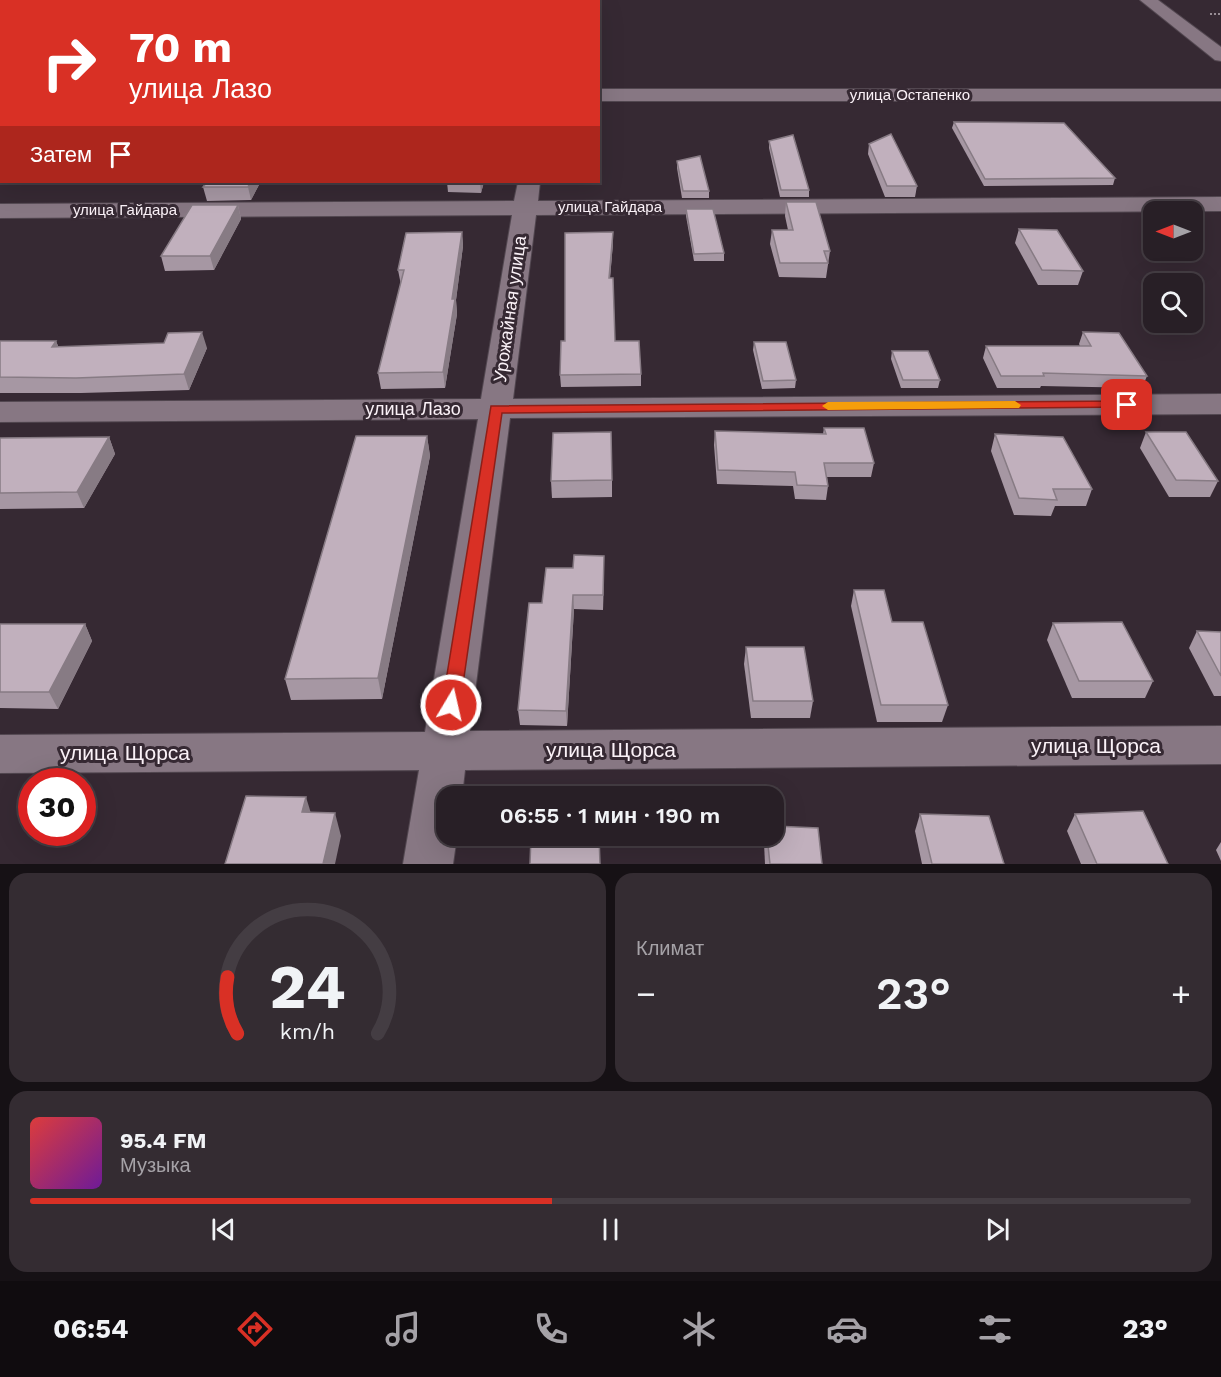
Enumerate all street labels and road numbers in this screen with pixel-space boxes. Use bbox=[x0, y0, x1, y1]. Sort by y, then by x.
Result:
street label: улица Остапенко bbox=[850, 86, 970, 104]
street label: улица Гайдара bbox=[558, 198, 663, 216]
street label: улица Гайдара bbox=[73, 201, 178, 219]
street label: Урожайная улица bbox=[489, 233, 530, 384]
street label: улица Лазо bbox=[365, 398, 461, 419]
street label: улица Щорса bbox=[1031, 733, 1161, 758]
street label: улица Щорса bbox=[546, 737, 676, 762]
street label: улица Щорса bbox=[60, 740, 190, 765]

